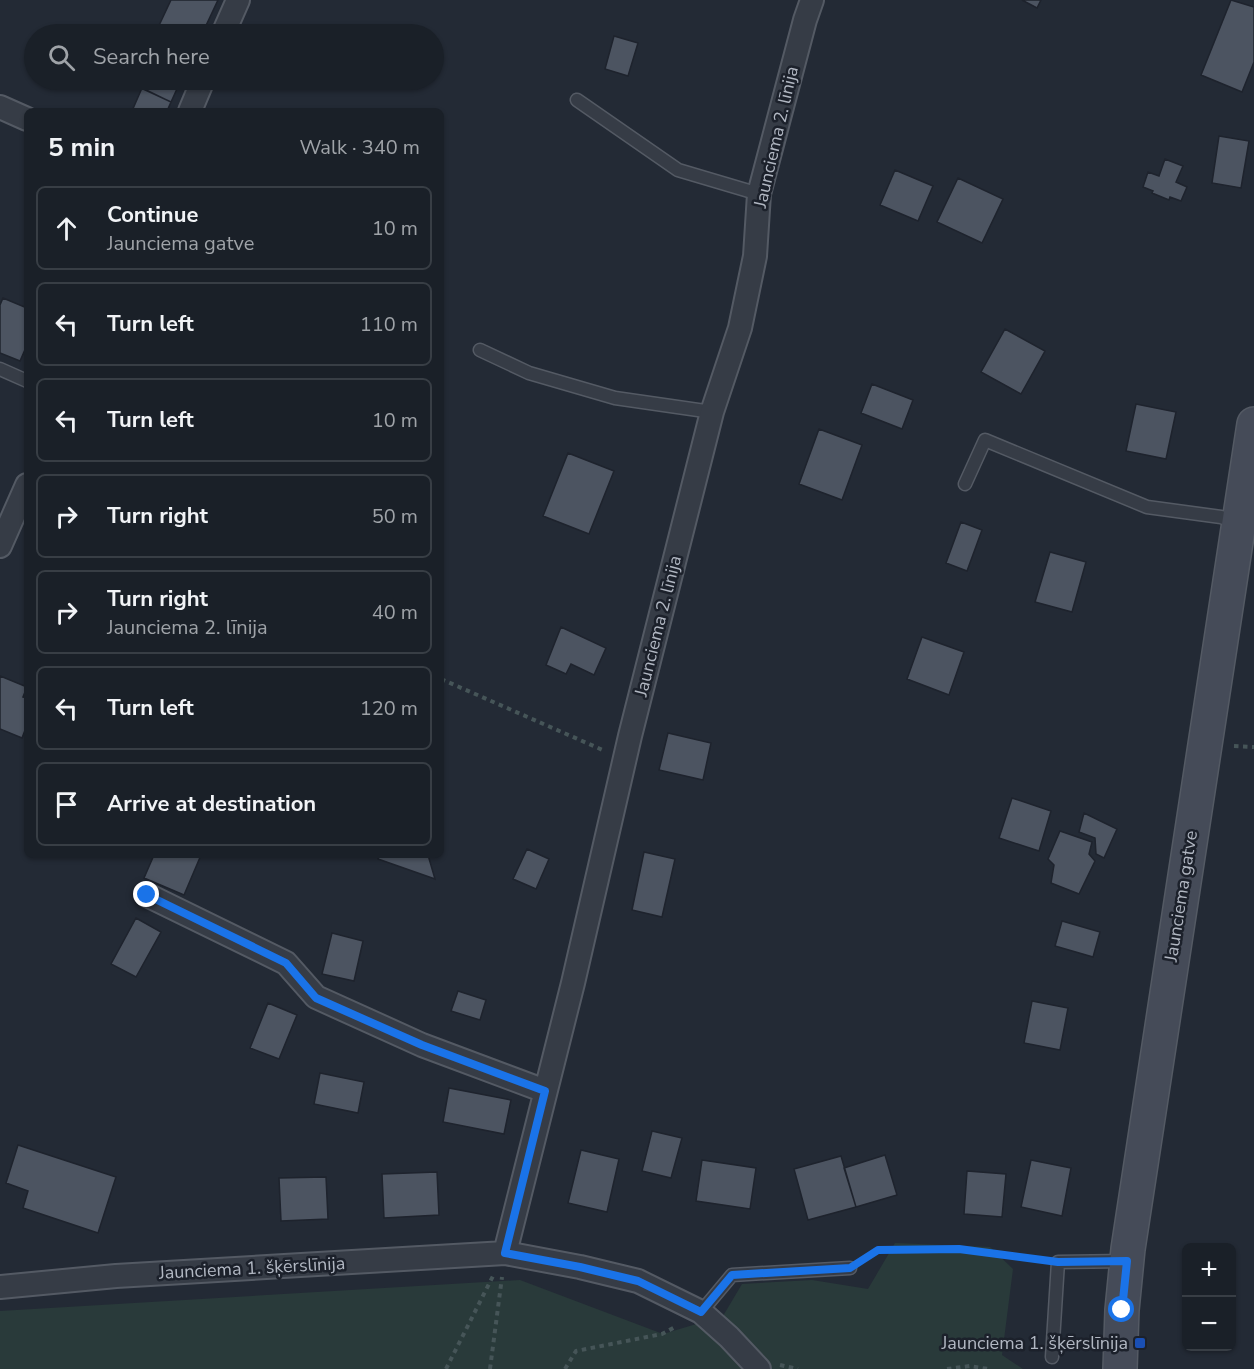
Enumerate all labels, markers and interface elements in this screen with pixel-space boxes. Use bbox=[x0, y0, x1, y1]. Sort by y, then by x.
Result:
search box bbox=[24, 24, 444, 90]
icon: search bbox=[45, 41, 78, 74]
text: Search here bbox=[93, 42, 210, 72]
street label: Jaunciema 2. līnija bbox=[748, 64, 804, 211]
text: 5 min bbox=[48, 130, 115, 165]
text: Walk · 340 m bbox=[300, 134, 420, 161]
text: Continue bbox=[107, 200, 198, 230]
icon: ahead bbox=[50, 212, 83, 245]
text: 10 m bbox=[372, 215, 418, 242]
text: Jaunciema gatve bbox=[107, 230, 254, 257]
icon: left bbox=[50, 308, 83, 341]
text: Turn left bbox=[107, 309, 194, 339]
text: 110 m bbox=[360, 311, 418, 338]
icon: left bbox=[50, 404, 83, 437]
text: Turn left bbox=[107, 405, 194, 435]
text: 10 m bbox=[372, 407, 418, 434]
icon: right bbox=[50, 500, 83, 533]
text: Turn right bbox=[107, 501, 208, 531]
text: 50 m bbox=[372, 503, 418, 530]
street label: Jaunciema 2. līnija bbox=[629, 553, 687, 700]
text: Turn right bbox=[107, 584, 208, 614]
icon: right bbox=[50, 596, 83, 629]
text: 40 m bbox=[372, 599, 418, 626]
text: Jaunciema 2. līnija bbox=[107, 614, 268, 641]
icon: left bbox=[50, 692, 83, 725]
text: Turn left bbox=[107, 693, 194, 723]
text: 120 m bbox=[360, 695, 418, 722]
icon: arrive bbox=[50, 788, 83, 821]
text: Arrive at destination bbox=[107, 789, 316, 819]
street label: Jaunciema gatve bbox=[1159, 829, 1203, 964]
route end bbox=[133, 881, 159, 907]
map controls bbox=[1182, 1243, 1236, 1351]
button: + bbox=[1182, 1243, 1236, 1297]
street label: Jaunciema 1. šķērslīnija bbox=[157, 1251, 346, 1285]
route start bbox=[1108, 1296, 1134, 1322]
button: − bbox=[1182, 1297, 1236, 1351]
place label: Jaunciema 1. šķērslīnija bbox=[940, 1331, 1128, 1355]
marker: Jaunciema 1. šķērslīnija bbox=[1133, 1336, 1147, 1350]

